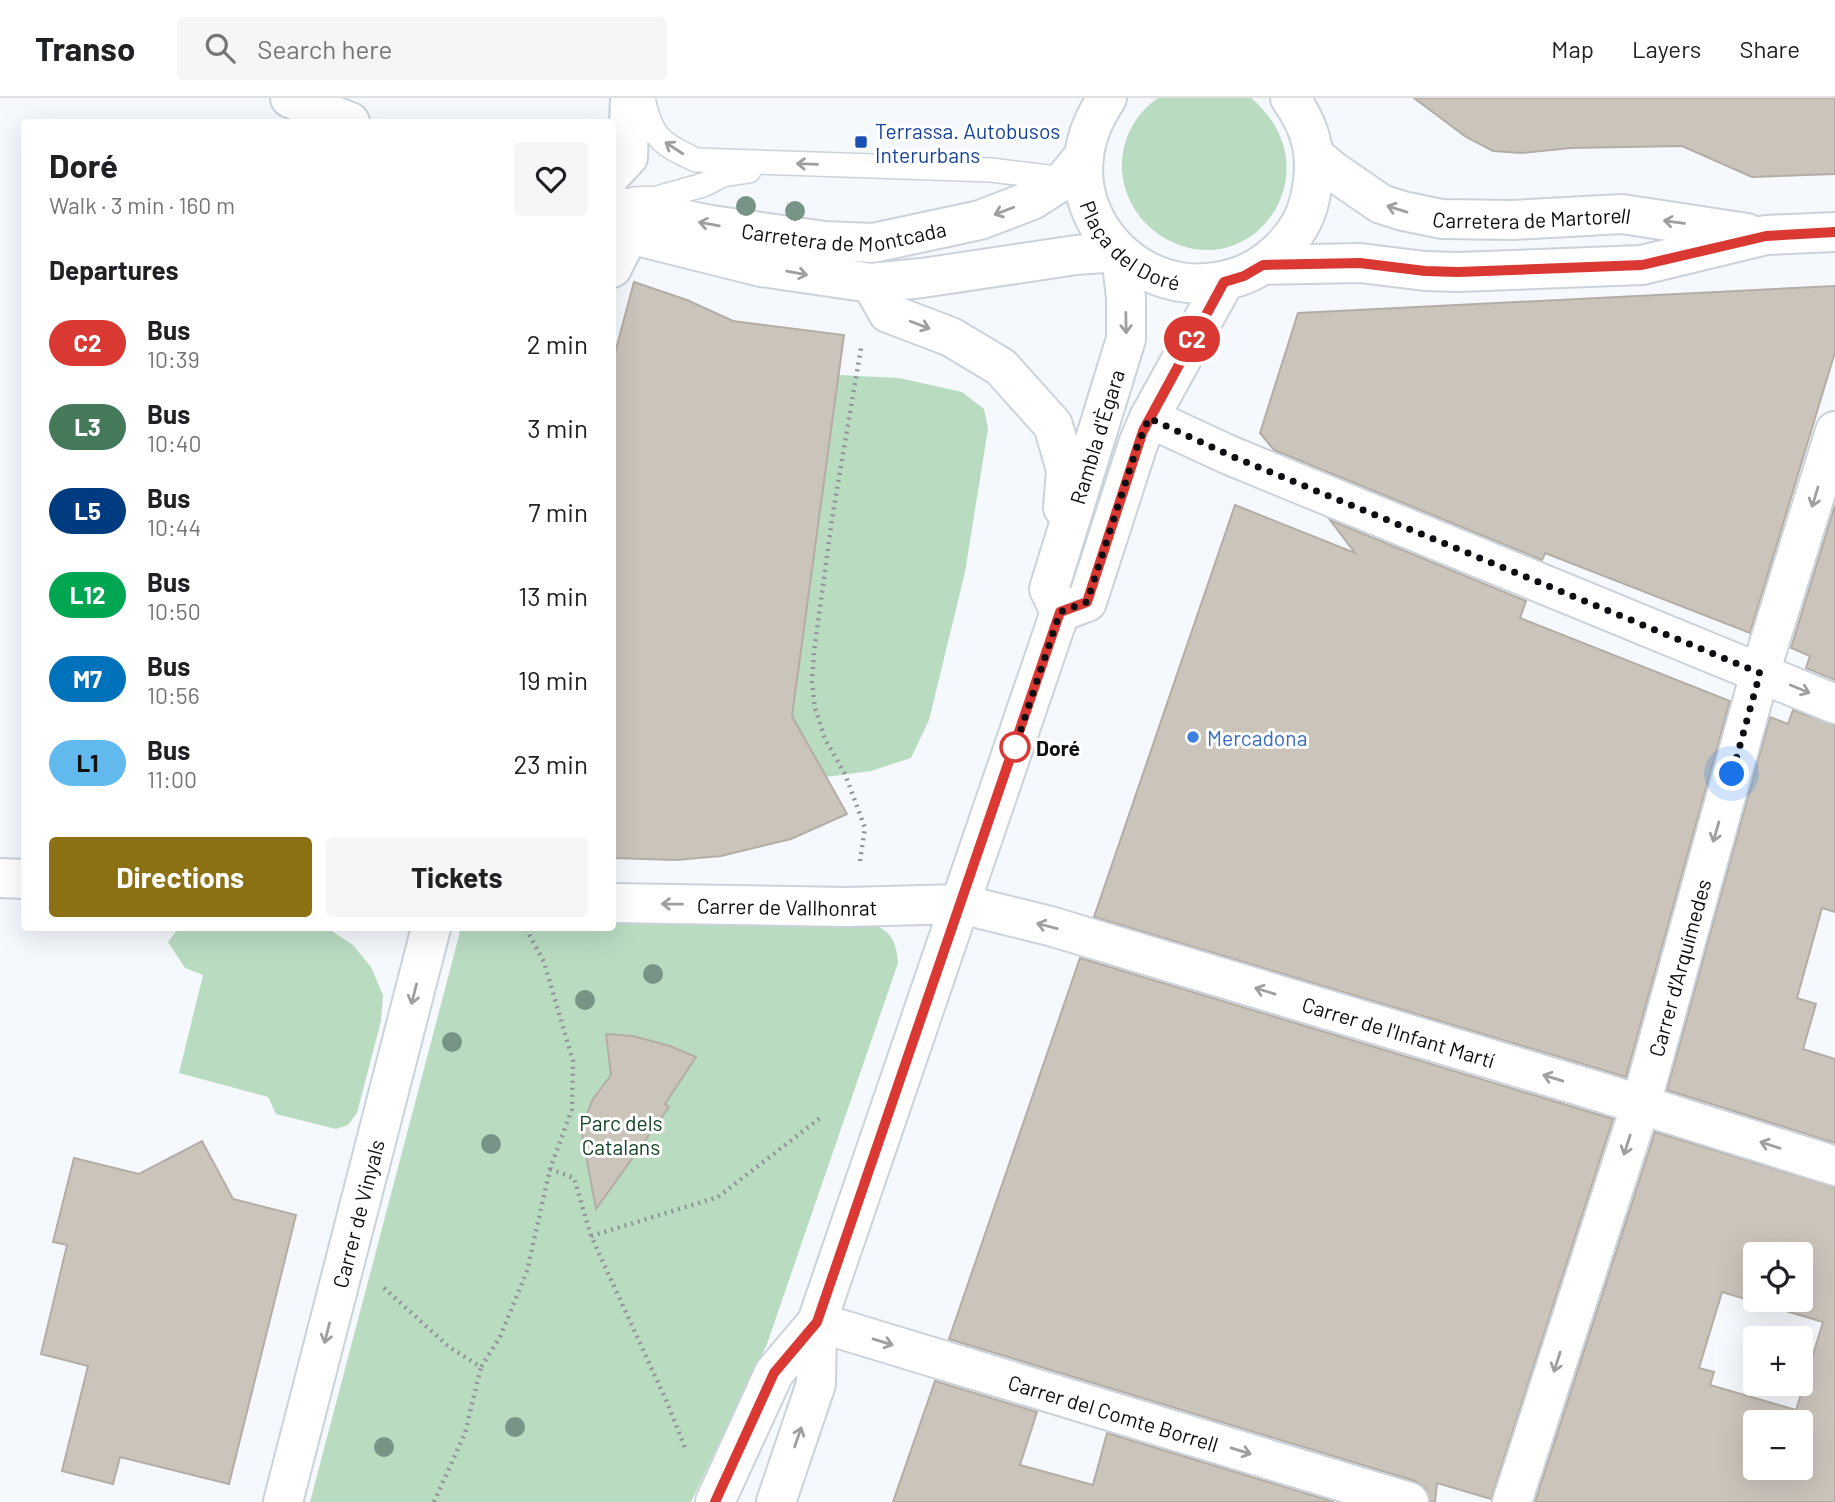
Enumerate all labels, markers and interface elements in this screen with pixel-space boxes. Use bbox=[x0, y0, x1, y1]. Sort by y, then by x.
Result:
search box bbox=[177, 17, 667, 80]
text: Transo bbox=[35, 28, 135, 68]
icon: search bbox=[201, 29, 239, 67]
text: Search here bbox=[257, 33, 392, 64]
text: Map bbox=[1551, 34, 1594, 63]
text: Layers bbox=[1632, 34, 1701, 63]
text: Share bbox=[1739, 34, 1800, 63]
place label: Terrassa. Autobusos Interurbans bbox=[875, 118, 1060, 167]
marker: Terrassa. Autobusos Interurbans bbox=[853, 134, 869, 150]
one-way arrow bbox=[664, 140, 684, 154]
button: heart bbox=[514, 142, 588, 216]
text: Doré bbox=[49, 145, 118, 185]
one-way arrow bbox=[795, 157, 818, 171]
text: Walk · 3 min · 160 m bbox=[49, 191, 235, 219]
street label: Plaça del Doré bbox=[1076, 197, 1183, 294]
one-way arrow bbox=[1386, 201, 1408, 214]
street label: Carretera de Martorell bbox=[1430, 202, 1633, 233]
one-way arrow bbox=[994, 206, 1016, 218]
street label: Carretera de Montcada bbox=[740, 215, 948, 256]
one-way arrow bbox=[1664, 215, 1686, 228]
one-way arrow bbox=[698, 217, 721, 230]
text: Departures bbox=[49, 254, 179, 285]
one-way arrow bbox=[785, 267, 808, 280]
one-way arrow bbox=[1119, 312, 1133, 335]
text: Bus bbox=[147, 314, 190, 345]
line badge: C2 bbox=[1160, 316, 1224, 362]
one-way arrow bbox=[909, 320, 931, 332]
text: C2 bbox=[1178, 324, 1206, 353]
text: C2 bbox=[73, 328, 102, 357]
text: 2 min bbox=[527, 328, 588, 359]
text: 10:39 bbox=[147, 345, 200, 373]
street label: Rambla d'Ègara bbox=[1063, 366, 1128, 507]
text: Bus bbox=[147, 398, 190, 429]
text: L3 bbox=[74, 412, 101, 441]
text: 3 min bbox=[527, 412, 588, 443]
text: 10:40 bbox=[147, 429, 202, 457]
text: Bus bbox=[147, 482, 190, 513]
one-way arrow bbox=[1808, 485, 1820, 507]
text: L5 bbox=[74, 496, 101, 525]
text: 7 min bbox=[528, 496, 588, 527]
text: 10:44 bbox=[147, 513, 201, 541]
text: Bus bbox=[147, 566, 190, 597]
text: L12 bbox=[70, 580, 105, 609]
text: 13 min bbox=[518, 580, 588, 611]
text: 10:50 bbox=[147, 597, 201, 625]
text: Bus bbox=[147, 650, 190, 681]
text: M7 bbox=[73, 664, 102, 693]
text: 19 min bbox=[518, 664, 588, 695]
text: 10:56 bbox=[147, 681, 200, 709]
one-way arrow bbox=[1788, 684, 1810, 697]
place label: Mercadona bbox=[1207, 725, 1307, 750]
marker: Mercadona bbox=[1185, 729, 1201, 745]
marker: Doré bbox=[1000, 732, 1030, 762]
text: Bus bbox=[147, 734, 190, 765]
place label: Doré bbox=[1036, 735, 1080, 760]
text: L1 bbox=[76, 748, 99, 777]
text: 23 min bbox=[513, 748, 588, 779]
your location bbox=[1714, 756, 1749, 791]
text: 11:00 bbox=[147, 765, 197, 793]
one-way arrow bbox=[1709, 821, 1722, 843]
button: Directions bbox=[49, 837, 312, 917]
button: Tickets bbox=[326, 837, 588, 917]
street label: Carrer d'Arquímedes bbox=[1642, 876, 1715, 1059]
street label: Carrer de Vallhonrat bbox=[697, 892, 877, 920]
one-way arrow bbox=[661, 897, 684, 911]
one-way arrow bbox=[1036, 919, 1058, 932]
one-way arrow bbox=[407, 982, 420, 1004]
one-way arrow bbox=[1254, 984, 1276, 996]
street label: Carrer de l'Infant Martí bbox=[1300, 990, 1498, 1072]
one-way arrow bbox=[1542, 1070, 1564, 1083]
park label: Parc dels Catalans bbox=[579, 1110, 663, 1159]
one-way arrow bbox=[1620, 1134, 1633, 1156]
street label: Carrer de Vinyals bbox=[326, 1136, 389, 1290]
one-way arrow bbox=[1759, 1138, 1781, 1151]
map controls bbox=[1743, 1242, 1813, 1480]
button: locate bbox=[1743, 1242, 1813, 1312]
one-way arrow bbox=[320, 1321, 333, 1343]
button: + bbox=[1743, 1326, 1813, 1396]
one-way arrow bbox=[871, 1337, 893, 1350]
one-way arrow bbox=[1550, 1351, 1563, 1373]
street label: Carrer del Comte Borrell bbox=[1005, 1368, 1222, 1456]
button: − bbox=[1743, 1410, 1813, 1480]
one-way arrow bbox=[793, 1427, 805, 1449]
one-way arrow bbox=[1230, 1445, 1252, 1458]

